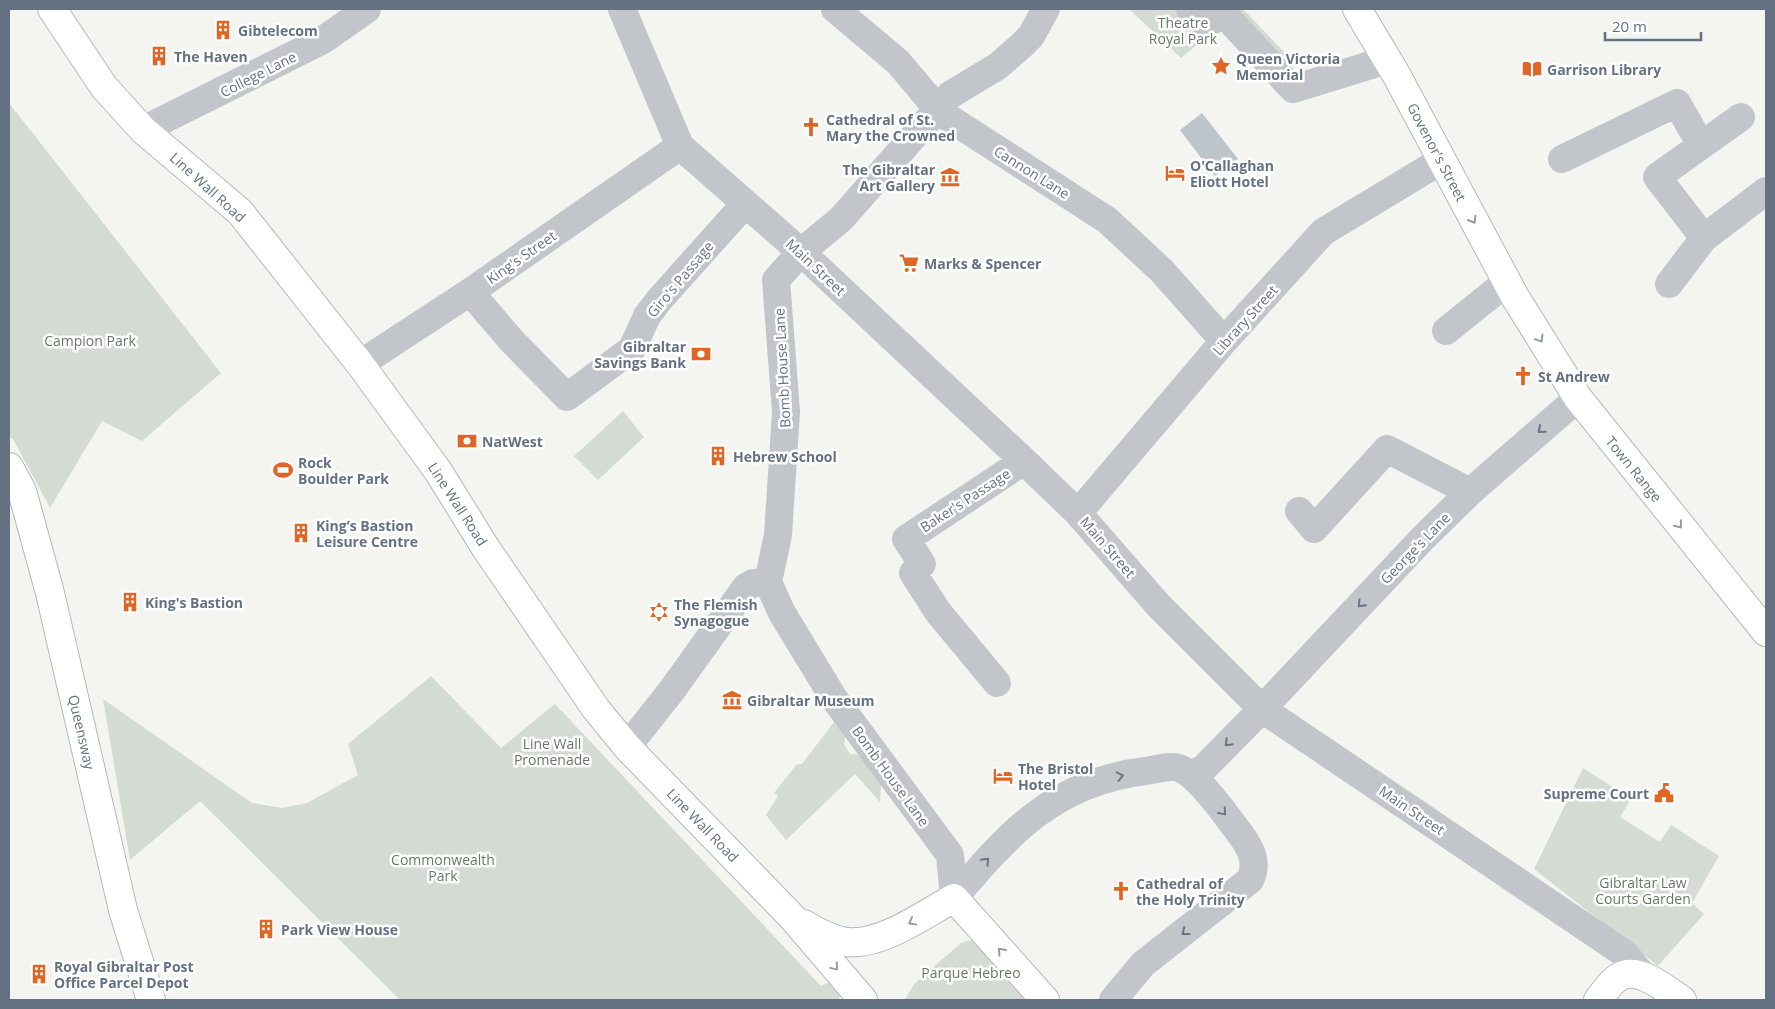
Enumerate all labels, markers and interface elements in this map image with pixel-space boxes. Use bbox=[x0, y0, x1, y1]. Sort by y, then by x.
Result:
scale bar bbox=[1605, 10, 1701, 42]
park label: Theatre Royal Park bbox=[1149, 13, 1218, 48]
text: 20 m bbox=[1612, 16, 1647, 36]
building icon: Gibtelecom bbox=[212, 19, 234, 41]
place label: Gibtelecom bbox=[238, 21, 318, 40]
building icon: The Haven bbox=[148, 45, 170, 67]
place label: The Haven bbox=[174, 47, 248, 66]
street label: College Lane bbox=[217, 47, 299, 101]
place label: Queen Victoria Memorial bbox=[1236, 49, 1340, 84]
place icon: Queen Victoria Memorial bbox=[1210, 55, 1232, 77]
library icon: Garrison Library bbox=[1521, 58, 1543, 80]
place label: Garrison Library bbox=[1547, 60, 1661, 79]
street label: Govenor's Street bbox=[1403, 100, 1471, 204]
place label: Cathedral of St. Mary the Crowned bbox=[826, 110, 955, 145]
church icon: Cathedral of St. Mary the Crowned bbox=[800, 116, 822, 138]
street label: Cannon Lane bbox=[991, 141, 1074, 203]
street label: Line Wall Road bbox=[166, 148, 250, 226]
place label: O'Callaghan Eliott Hotel bbox=[1190, 156, 1274, 191]
place label: The Gibraltar Art Gallery bbox=[843, 160, 936, 195]
hotel icon: O'Callaghan Eliott Hotel bbox=[1164, 162, 1186, 184]
museum icon: The Gibraltar Art Gallery bbox=[939, 166, 961, 188]
one-way arrow bbox=[1467, 215, 1477, 224]
street label: King's Street bbox=[482, 226, 560, 288]
street label: Main Street bbox=[782, 234, 850, 300]
street label: Giro's Passage bbox=[643, 237, 718, 321]
supermarket icon: Marks & Spencer bbox=[898, 252, 920, 274]
place label: Marks & Spencer bbox=[924, 254, 1042, 273]
street label: Library Street bbox=[1208, 281, 1282, 359]
street label: Bomb House Lane bbox=[769, 308, 795, 428]
park label: Campion Park bbox=[44, 331, 136, 350]
one-way arrow bbox=[1534, 333, 1544, 342]
place label: Gibraltar Savings Bank bbox=[594, 337, 687, 372]
bank icon: Gibraltar Savings Bank bbox=[690, 343, 712, 365]
church icon: St Andrew bbox=[1512, 365, 1534, 387]
place label: St Andrew bbox=[1538, 367, 1610, 386]
one-way arrow bbox=[1538, 425, 1547, 433]
bank icon: NatWest bbox=[456, 430, 478, 452]
place label: NatWest bbox=[482, 432, 543, 451]
street label: Town Range bbox=[1602, 432, 1667, 506]
building icon: Hebrew School bbox=[707, 445, 729, 467]
place label: Hebrew School bbox=[733, 447, 837, 466]
place label: Rock Boulder Park bbox=[298, 453, 389, 488]
sports icon: Rock Boulder Park bbox=[272, 459, 294, 481]
street label: Line Wall Road bbox=[424, 459, 492, 549]
street label: Baker's Passage bbox=[916, 464, 1014, 536]
street label: George's Lane bbox=[1376, 508, 1454, 588]
street label: Main Street bbox=[1076, 512, 1140, 582]
place label: King’s Bastion Leisure Centre bbox=[316, 516, 418, 551]
one-way arrow bbox=[1673, 519, 1681, 528]
building icon: King’s Bastion Leisure Centre bbox=[290, 522, 312, 544]
building icon: King's Bastion bbox=[119, 591, 141, 613]
place label: King's Bastion bbox=[145, 593, 243, 612]
place label: The Flemish Synagogue bbox=[674, 595, 758, 630]
one-way arrow bbox=[1358, 598, 1367, 607]
synagogue icon: The Flemish Synagogue bbox=[648, 601, 670, 623]
museum icon: Gibraltar Museum bbox=[721, 689, 743, 711]
place label: Gibraltar Museum bbox=[747, 691, 874, 710]
street label: Queensway bbox=[64, 693, 100, 772]
street label: Bomb House Lane bbox=[848, 722, 934, 830]
park label: Line Wall Promenade bbox=[514, 734, 590, 769]
one-way arrow bbox=[1224, 737, 1233, 746]
place label: The Bristol Hotel bbox=[1018, 759, 1093, 794]
hotel icon: The Bristol Hotel bbox=[992, 765, 1014, 787]
one-way arrow bbox=[1116, 771, 1125, 782]
street label: Main Street bbox=[1376, 781, 1449, 839]
public building icon: Supreme Court bbox=[1653, 782, 1675, 804]
street label: Line Wall Road bbox=[663, 784, 743, 866]
place label: Supreme Court bbox=[1544, 784, 1649, 803]
one-way arrow bbox=[1217, 806, 1226, 815]
park label: Commonwealth Park bbox=[391, 850, 495, 885]
one-way arrow bbox=[980, 858, 989, 867]
park label: Gibraltar Law Courts Garden bbox=[1595, 873, 1691, 908]
place label: Cathedral of the Holy Trinity bbox=[1136, 874, 1245, 909]
church icon: Cathedral of the Holy Trinity bbox=[1110, 880, 1132, 902]
one-way arrow bbox=[908, 915, 917, 925]
building icon: Park View House bbox=[255, 918, 277, 940]
place label: Park View House bbox=[281, 920, 398, 939]
one-way arrow bbox=[1181, 926, 1190, 935]
one-way arrow bbox=[998, 947, 1007, 956]
place label: Royal Gibraltar Post Office Parcel Depot bbox=[54, 957, 194, 992]
one-way arrow bbox=[829, 962, 838, 971]
building icon: Royal Gibraltar Post Office Parcel Depot bbox=[28, 963, 50, 985]
park label: Parque Hebreo bbox=[921, 963, 1021, 982]

